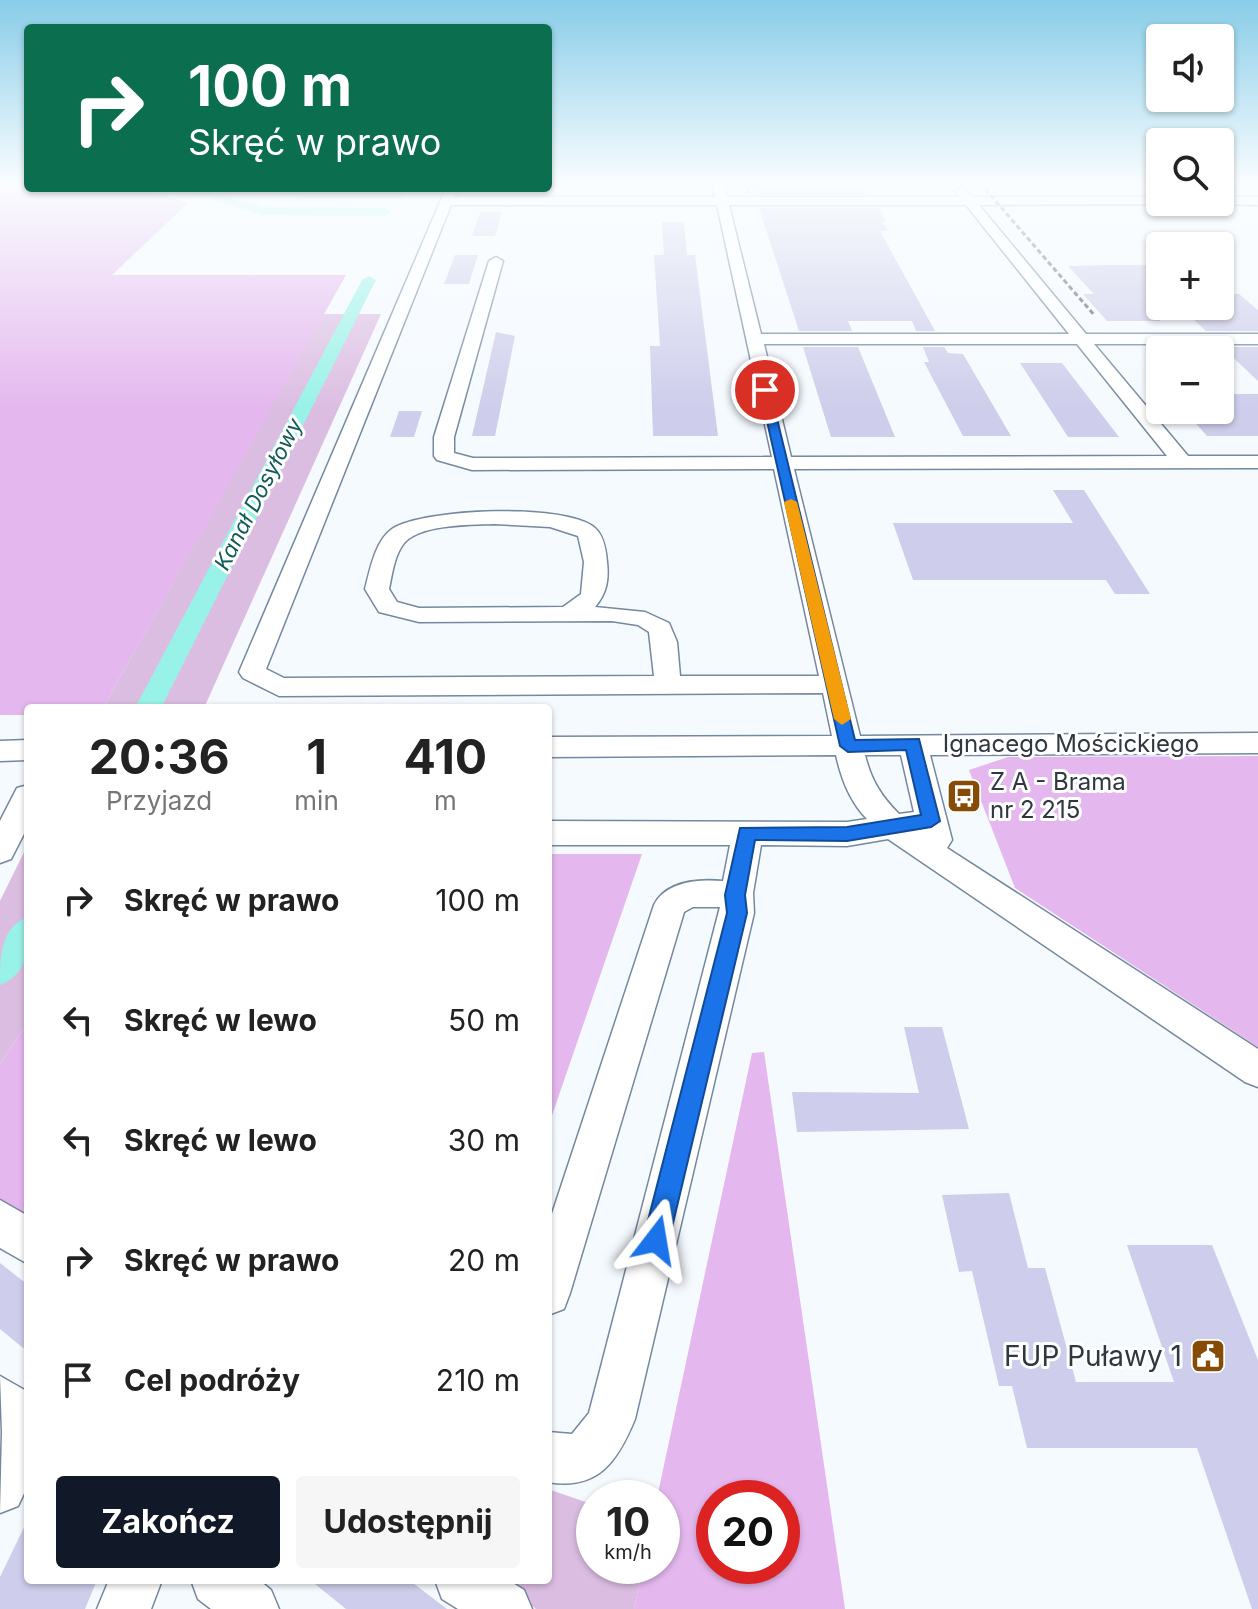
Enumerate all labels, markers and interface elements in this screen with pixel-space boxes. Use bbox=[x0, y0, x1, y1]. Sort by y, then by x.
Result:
map controls bbox=[1146, 24, 1234, 424]
button: sound bbox=[1146, 24, 1234, 112]
text: 100 m bbox=[188, 52, 352, 120]
icon: right bbox=[56, 56, 160, 160]
text: Skręć w prawo bbox=[188, 120, 441, 164]
button: search bbox=[1146, 128, 1234, 216]
button: + bbox=[1146, 232, 1234, 320]
button: − bbox=[1146, 336, 1234, 424]
pin bbox=[731, 356, 799, 424]
icon: arrive bbox=[743, 368, 787, 412]
water label: Kanał Dosyłowy bbox=[208, 413, 308, 574]
text: 20:36 bbox=[89, 727, 230, 786]
text: 1 bbox=[306, 727, 327, 786]
text: 410 bbox=[404, 727, 487, 786]
street label: Ignacego Mościckiego bbox=[943, 729, 1199, 758]
place label: Z A - Brama nr 2 215 bbox=[990, 767, 1126, 824]
bus stop icon: Z A - Brama nr 2 215 bbox=[945, 777, 983, 815]
text: Przyjazd bbox=[106, 785, 212, 816]
text: min bbox=[294, 785, 339, 816]
text: m bbox=[434, 785, 457, 816]
icon: right bbox=[56, 878, 100, 922]
text: Skręć w prawo bbox=[124, 882, 339, 918]
text: 100 m bbox=[435, 882, 520, 918]
icon: left bbox=[56, 998, 100, 1042]
text: Skręć w lewo bbox=[124, 1002, 317, 1038]
text: 50 m bbox=[448, 1002, 520, 1038]
icon: left bbox=[56, 1118, 100, 1162]
text: Skręć w lewo bbox=[124, 1122, 317, 1158]
text: 30 m bbox=[448, 1122, 520, 1158]
position arrow bbox=[614, 1198, 698, 1282]
icon: right bbox=[56, 1238, 100, 1282]
text: Skręć w prawo bbox=[124, 1242, 339, 1278]
text: 20 m bbox=[448, 1242, 520, 1278]
public building icon: FUP Puławy 1 bbox=[1189, 1337, 1227, 1375]
place label: FUP Puławy 1 bbox=[1004, 1339, 1182, 1373]
icon: arrive bbox=[56, 1358, 100, 1402]
text: Cel podróży bbox=[124, 1362, 300, 1398]
text: 210 m bbox=[436, 1362, 520, 1398]
button: Zakończ bbox=[56, 1476, 280, 1568]
button: Udostępnij bbox=[296, 1476, 520, 1568]
speed limit sign: 20 bbox=[696, 1480, 800, 1584]
text: 10 bbox=[606, 1497, 650, 1546]
text: km/h bbox=[604, 1540, 652, 1564]

